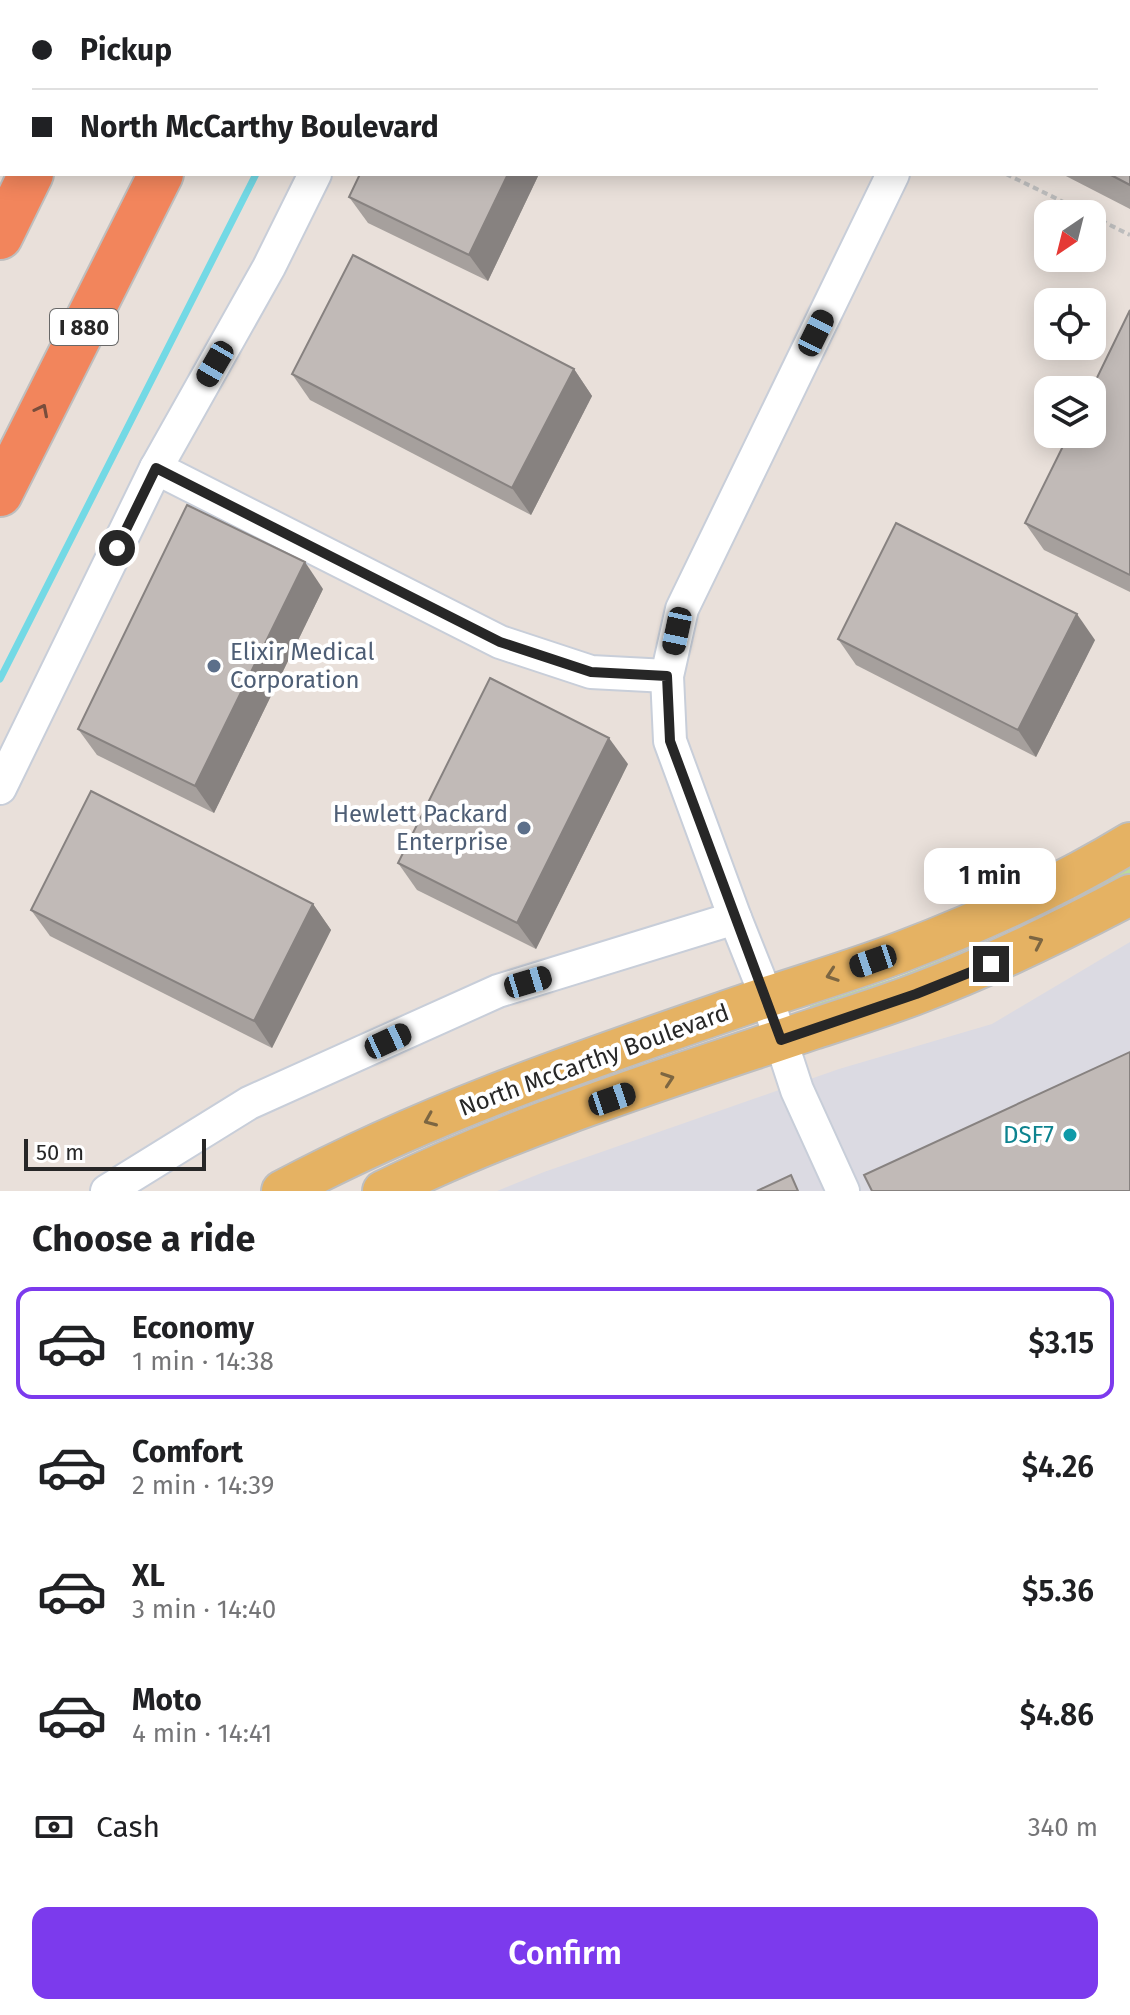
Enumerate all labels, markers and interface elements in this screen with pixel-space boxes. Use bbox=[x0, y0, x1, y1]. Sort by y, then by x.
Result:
text: Pickup bbox=[80, 32, 172, 68]
text: North McCarthy Boulevard bbox=[80, 109, 439, 145]
north arrow bbox=[1034, 200, 1106, 272]
map controls bbox=[1034, 200, 1106, 448]
button: locate bbox=[1034, 288, 1106, 360]
car bbox=[795, 306, 837, 360]
road number: I 880 bbox=[50, 309, 118, 345]
car bbox=[193, 337, 237, 391]
button: layers bbox=[1034, 376, 1106, 448]
one-way arrow bbox=[33, 404, 48, 419]
route start bbox=[99, 530, 135, 566]
car bbox=[660, 605, 694, 657]
place label: Elixir Medical Corporation bbox=[230, 638, 374, 694]
marker: Elixir Medical Corporation bbox=[205, 657, 223, 675]
place label: Hewlett Packard Enterprise bbox=[333, 800, 508, 856]
marker: Hewlett Packard Enterprise bbox=[515, 819, 533, 837]
callout: 1 min bbox=[925, 848, 1057, 904]
text: 1 min bbox=[959, 860, 1021, 891]
one-way arrow bbox=[1029, 936, 1043, 952]
car bbox=[846, 942, 900, 980]
route end bbox=[973, 946, 1009, 982]
car bbox=[502, 964, 554, 1000]
one-way arrow bbox=[825, 966, 839, 982]
street label: North McCarthy Boulevard bbox=[455, 998, 733, 1122]
car bbox=[361, 1020, 415, 1062]
one-way arrow bbox=[660, 1073, 674, 1089]
car bbox=[585, 1080, 639, 1118]
one-way arrow bbox=[424, 1111, 438, 1127]
place label: DSF7 bbox=[1003, 1121, 1054, 1149]
marker: DSF7 bbox=[1061, 1126, 1079, 1144]
scale bar bbox=[24, 1135, 206, 1171]
text: 50 m bbox=[36, 1139, 84, 1166]
text: Choose a ride bbox=[32, 1217, 255, 1261]
icon: car bbox=[36, 1307, 108, 1379]
text: Economy bbox=[132, 1310, 254, 1346]
text: $3.15 bbox=[1029, 1325, 1094, 1361]
text: 1 min · 14:38 bbox=[132, 1346, 274, 1377]
icon: car bbox=[36, 1431, 108, 1503]
text: Comfort bbox=[132, 1434, 243, 1470]
text: $4.26 bbox=[1022, 1449, 1094, 1485]
text: 2 min · 14:39 bbox=[132, 1470, 275, 1501]
icon: car bbox=[36, 1555, 108, 1627]
text: XL bbox=[132, 1558, 165, 1594]
text: $5.36 bbox=[1022, 1573, 1094, 1609]
text: 3 min · 14:40 bbox=[132, 1594, 276, 1625]
icon: car bbox=[36, 1679, 108, 1751]
text: Moto bbox=[132, 1682, 202, 1718]
text: $4.86 bbox=[1020, 1697, 1094, 1733]
text: 4 min · 14:41 bbox=[132, 1718, 272, 1749]
icon: cash bbox=[32, 1805, 76, 1849]
text: Cash bbox=[96, 1809, 160, 1845]
text: 340 m bbox=[1028, 1812, 1098, 1843]
button: Confirm bbox=[32, 1907, 1098, 1999]

